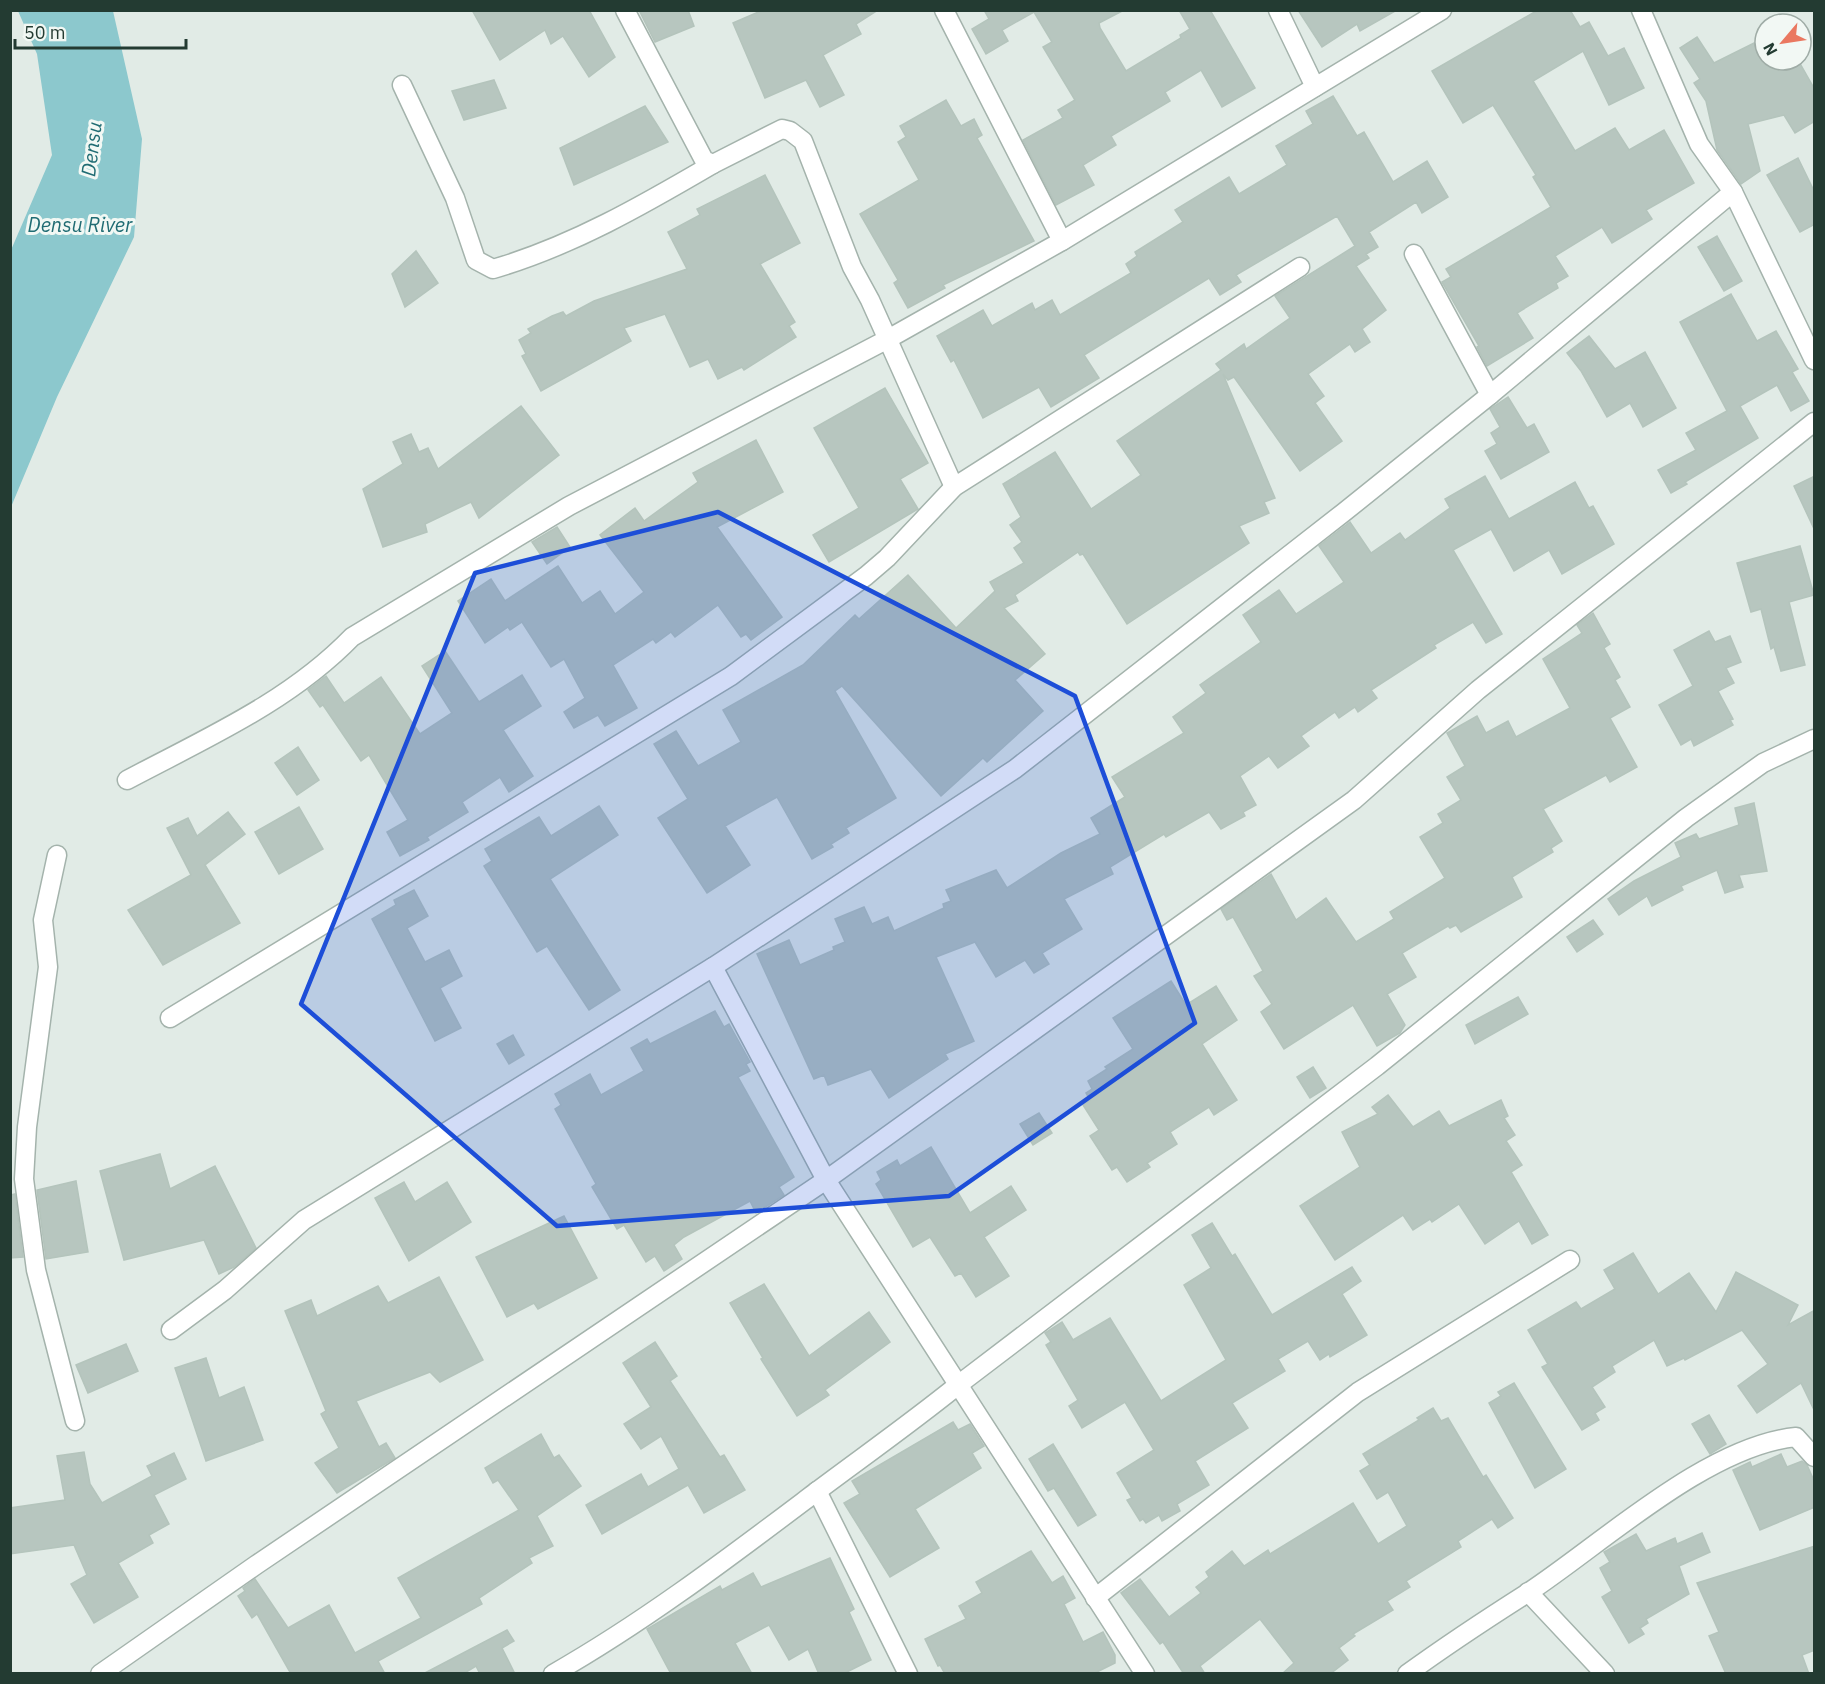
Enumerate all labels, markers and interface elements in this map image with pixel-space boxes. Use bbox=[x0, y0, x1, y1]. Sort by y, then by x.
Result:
scale bar bbox=[15, 12, 186, 50]
north arrow bbox=[1753, 12, 1813, 72]
text: 50 m bbox=[24, 21, 66, 44]
text: N bbox=[1758, 39, 1781, 59]
water label: Densu bbox=[74, 120, 108, 178]
water label: Densu River bbox=[28, 211, 133, 238]

